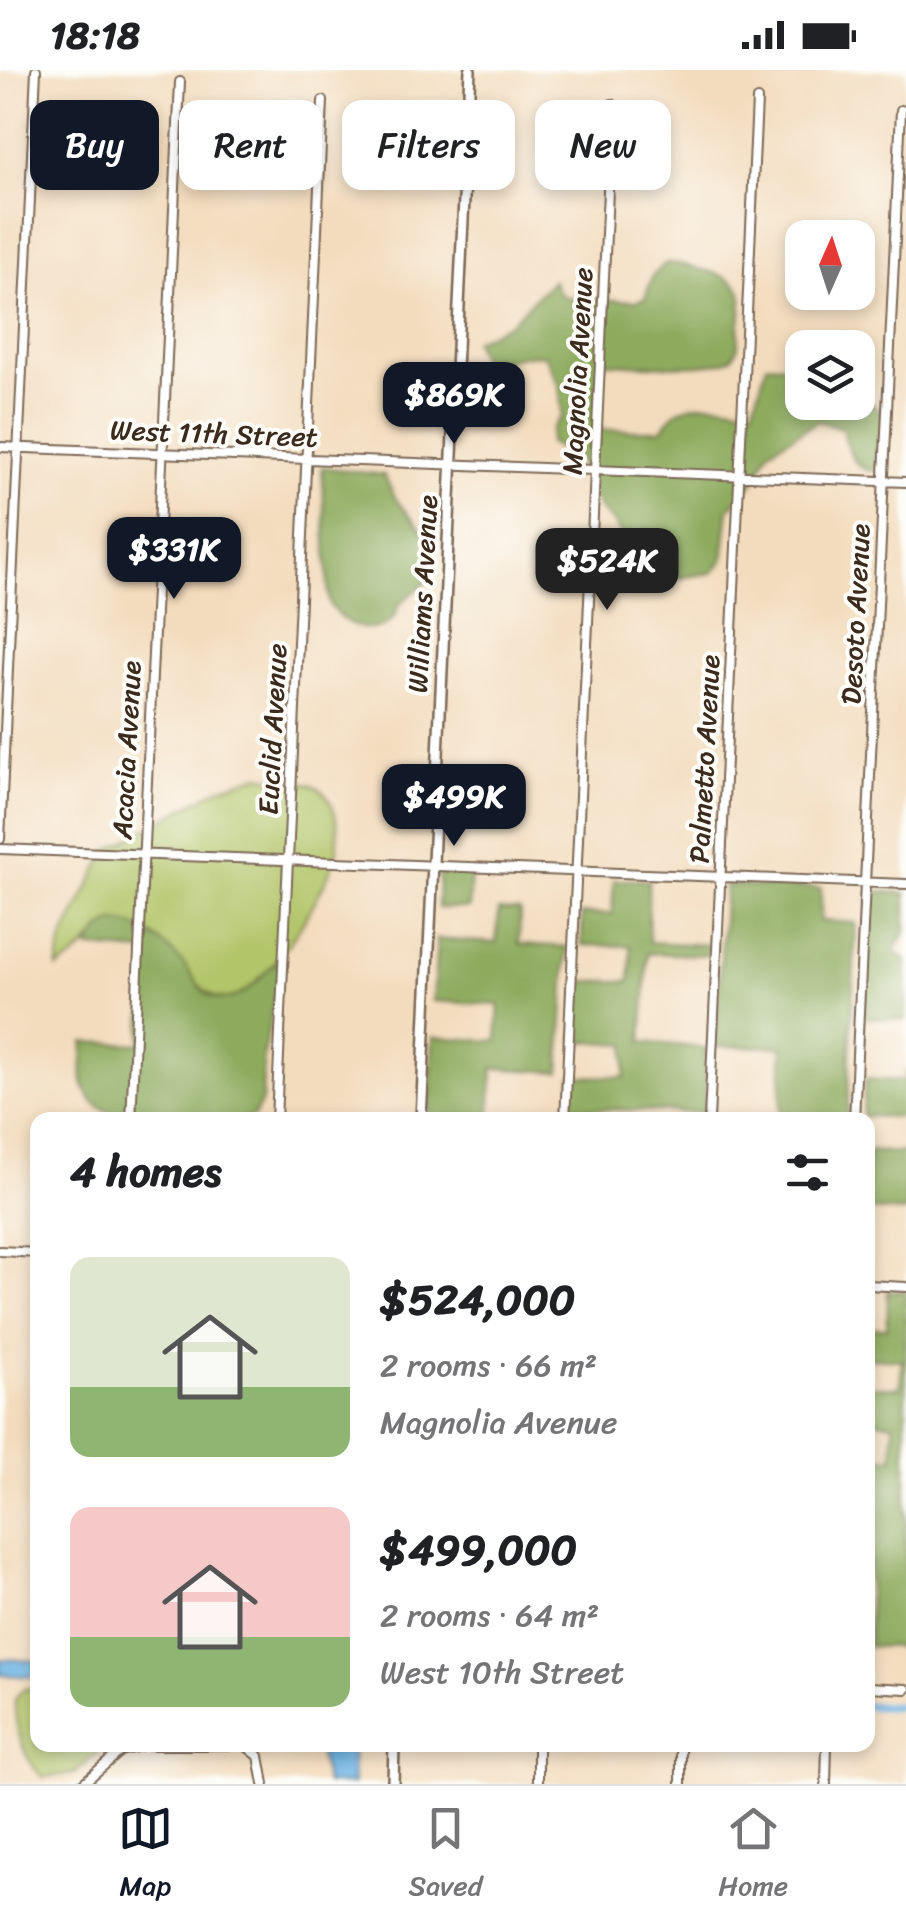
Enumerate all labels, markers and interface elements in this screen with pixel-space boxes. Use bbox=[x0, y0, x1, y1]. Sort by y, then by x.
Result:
text: 18:18 bbox=[50, 2, 140, 69]
chip: Buy bbox=[30, 100, 159, 190]
chip: Rent bbox=[179, 100, 322, 190]
chip: Filters bbox=[342, 100, 515, 190]
chip: New bbox=[535, 100, 671, 190]
north arrow bbox=[785, 220, 875, 310]
map controls bbox=[785, 220, 875, 420]
street label: Magnolia Avenue bbox=[548, 266, 607, 476]
button: layers bbox=[785, 330, 875, 420]
pin: $869K bbox=[384, 362, 524, 447]
text: $869K bbox=[405, 366, 503, 423]
street label: West 11th Street bbox=[109, 405, 319, 462]
street label: Williams Avenue bbox=[393, 494, 452, 694]
pin: $331K bbox=[104, 517, 244, 602]
text: $331K bbox=[129, 521, 219, 578]
street label: Desoto Avenue bbox=[826, 522, 885, 706]
pin: $524K bbox=[537, 528, 677, 613]
text: $524K bbox=[557, 532, 657, 589]
street label: Euclid Avenue bbox=[244, 642, 301, 816]
street label: Palmetto Avenue bbox=[675, 654, 734, 864]
street label: Acacia Avenue bbox=[97, 659, 156, 842]
pin: $499K bbox=[384, 764, 524, 849]
text: $499K bbox=[404, 768, 504, 825]
text: 4 homes bbox=[70, 1135, 222, 1209]
icon: filters bbox=[780, 1145, 835, 1200]
text: $524,000 bbox=[380, 1263, 575, 1337]
icon: home bbox=[150, 1297, 270, 1417]
text: 2 rooms · 66 m² bbox=[380, 1337, 597, 1394]
text: Magnolia Avenue bbox=[380, 1394, 617, 1451]
text: $499,000 bbox=[380, 1513, 577, 1587]
icon: home bbox=[150, 1547, 270, 1667]
text: 2 rooms · 64 m² bbox=[380, 1587, 599, 1644]
text: West 10th Street bbox=[380, 1644, 624, 1701]
tab: Map bbox=[118, 1801, 173, 1910]
tab: Saved bbox=[409, 1801, 482, 1910]
tab: Home bbox=[718, 1801, 788, 1910]

